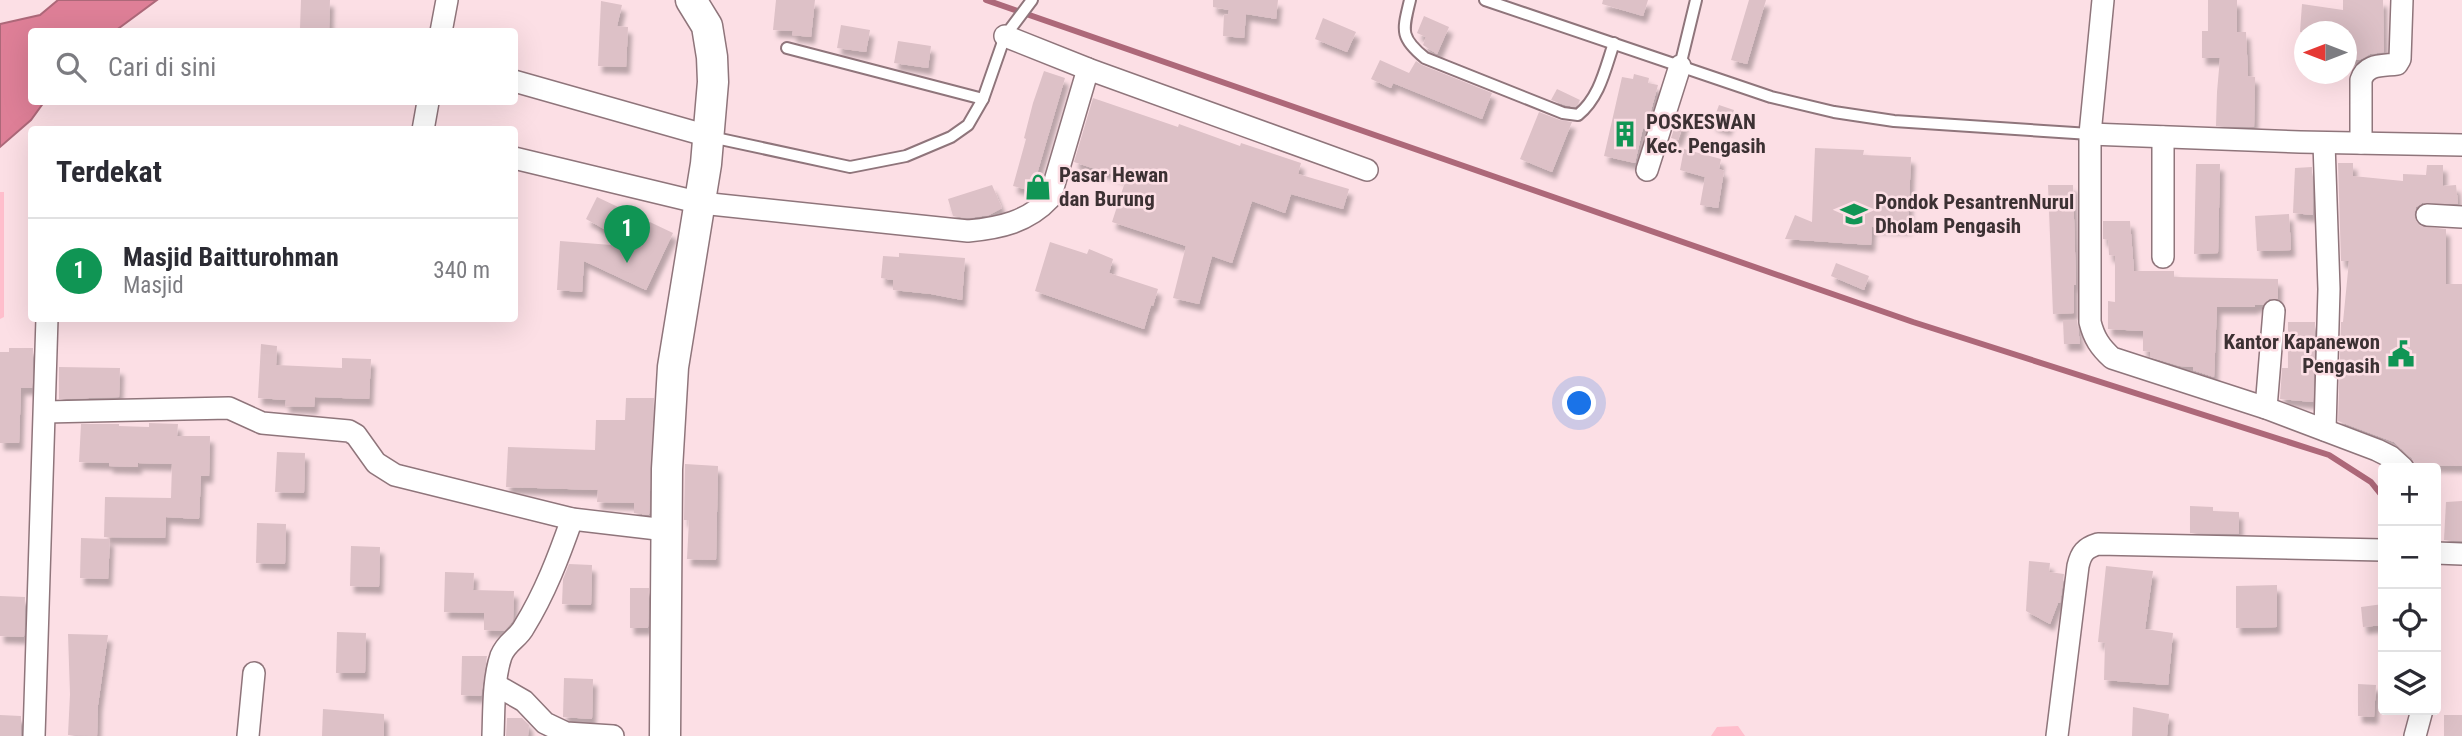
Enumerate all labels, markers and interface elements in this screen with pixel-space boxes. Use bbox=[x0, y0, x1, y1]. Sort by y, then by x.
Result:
north arrow bbox=[2294, 21, 2357, 84]
search box bbox=[28, 28, 518, 105]
icon: search bbox=[52, 48, 90, 86]
text: Cari di sini bbox=[108, 52, 216, 82]
place label: POSKESWAN Kec. Pengasih bbox=[1646, 110, 1766, 158]
building icon: POSKESWAN Kec. Pengasih bbox=[1610, 119, 1640, 149]
text: Terdekat bbox=[56, 154, 162, 189]
place label: Pasar Hewan dan Burung bbox=[1059, 163, 1168, 211]
shop icon: Pasar Hewan dan Burung bbox=[1023, 172, 1053, 202]
place label: Pondok PesantrenNurul Dholam Pengasih bbox=[1875, 190, 2074, 238]
school or university icon: Pondok PesantrenNurul Dholam Pengasih bbox=[1839, 199, 1869, 229]
pin: 1 bbox=[604, 205, 650, 263]
text: Masjid Baitturohman bbox=[123, 242, 339, 272]
text: 1 bbox=[73, 257, 85, 284]
text: 340 m bbox=[433, 257, 490, 284]
text: Masjid bbox=[123, 272, 184, 299]
place label: Kantor Kapanewon Pengasih bbox=[2224, 330, 2380, 378]
public building icon: Kantor Kapanewon Pengasih bbox=[2386, 339, 2416, 369]
your location bbox=[1562, 386, 1596, 420]
map controls bbox=[2378, 463, 2441, 715]
button: + bbox=[2378, 463, 2441, 526]
button: − bbox=[2378, 526, 2441, 589]
button: locate bbox=[2378, 589, 2441, 652]
button: layers bbox=[2378, 652, 2441, 715]

